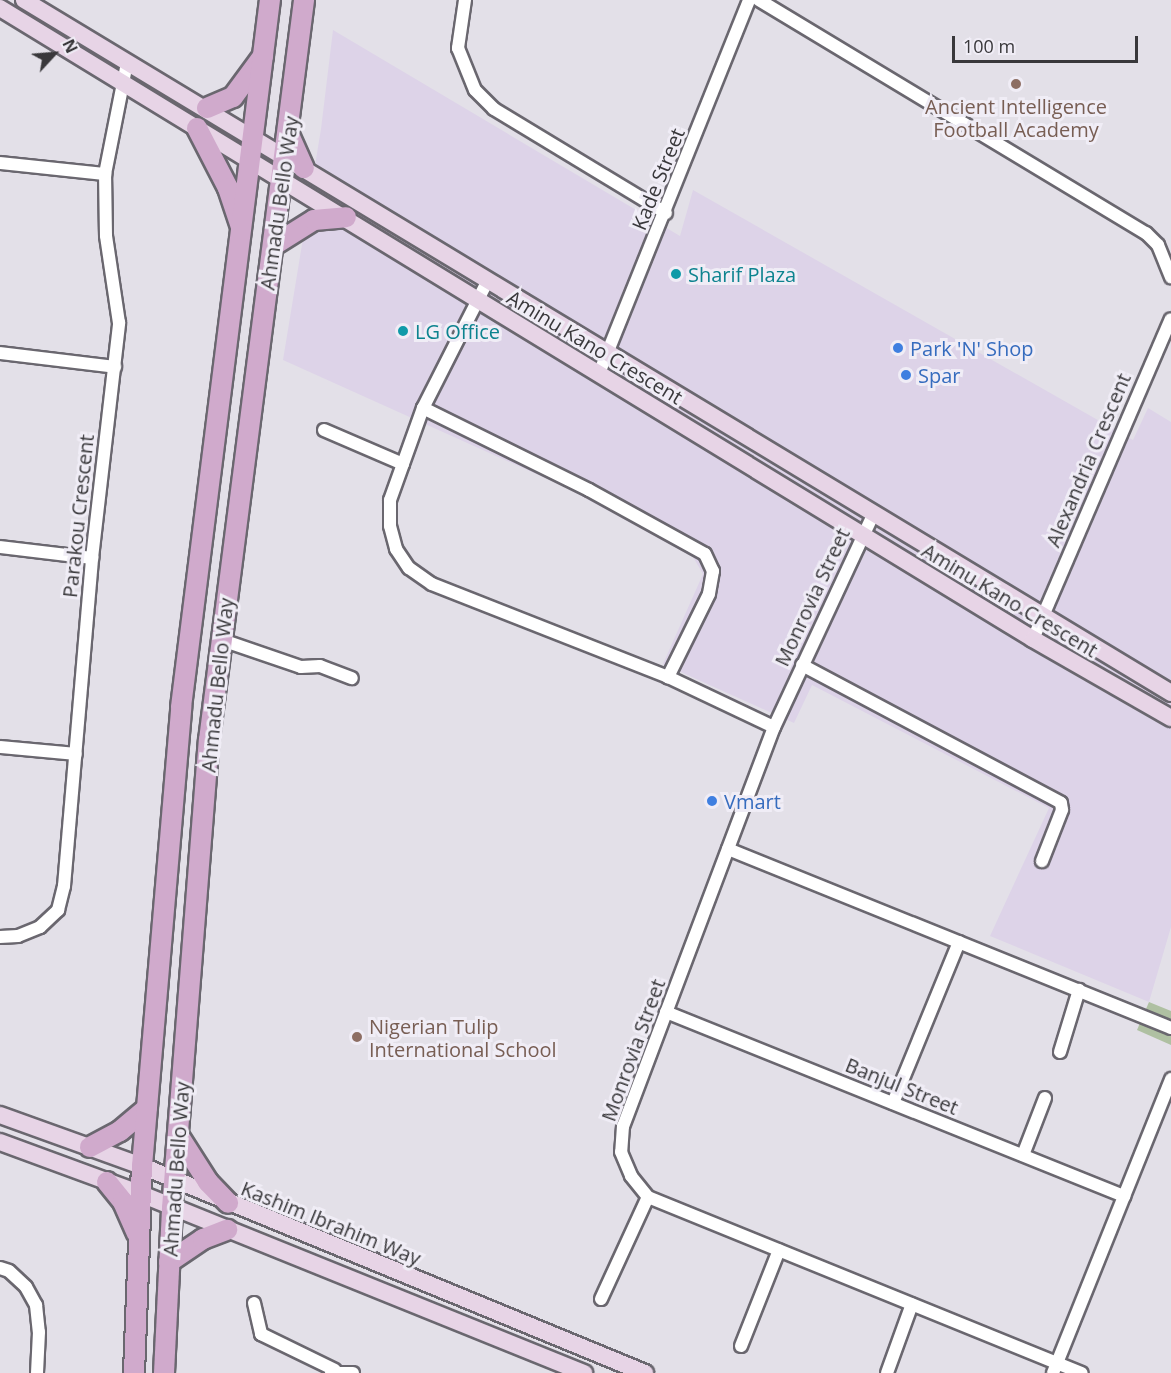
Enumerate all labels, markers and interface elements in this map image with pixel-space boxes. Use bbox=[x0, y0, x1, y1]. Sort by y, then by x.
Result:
north arrow bbox=[24, 24, 84, 84]
scale bar bbox=[955, 24, 1141, 62]
text: 100 m bbox=[963, 34, 1015, 58]
text: N bbox=[57, 35, 83, 57]
marker: Ancient Intelligence Football Academy bbox=[1009, 77, 1023, 91]
place label: Ancient Intelligence Football Academy bbox=[925, 94, 1107, 141]
street label: Ahmadu Bello Way bbox=[255, 115, 303, 291]
street label: Kade Street bbox=[627, 124, 689, 234]
place label: Sharif Plaza bbox=[688, 262, 796, 286]
marker: Sharif Plaza bbox=[669, 267, 683, 281]
street label: Aminu Kano Crescent bbox=[503, 285, 687, 409]
place label: LG Office bbox=[415, 319, 500, 343]
marker: LG Office bbox=[396, 324, 410, 338]
place label: Park 'N' Shop bbox=[910, 336, 1034, 360]
marker: Park 'N' Shop bbox=[891, 341, 905, 355]
place label: Spar bbox=[918, 363, 960, 387]
marker: Spar bbox=[899, 368, 913, 382]
street label: Alexandria Crescent bbox=[1041, 370, 1135, 550]
street label: Parakou Crescent bbox=[57, 433, 99, 599]
street label: Monrovia Street bbox=[769, 524, 855, 670]
street label: Aminu Kano Crescent bbox=[918, 538, 1102, 662]
street label: Ahmadu Bello Way bbox=[196, 597, 238, 773]
place label: Vmart bbox=[724, 789, 781, 813]
marker: Vmart bbox=[705, 794, 719, 808]
street label: Monrovia Street bbox=[596, 976, 670, 1124]
place label: Nigerian Tulip International School bbox=[369, 1014, 557, 1061]
marker: Nigerian Tulip International School bbox=[350, 1030, 364, 1044]
street label: Banjul Street bbox=[842, 1052, 962, 1120]
street label: Ahmadu Bello Way bbox=[158, 1081, 194, 1257]
street label: Kashim Ibrahim Way bbox=[238, 1176, 424, 1270]

